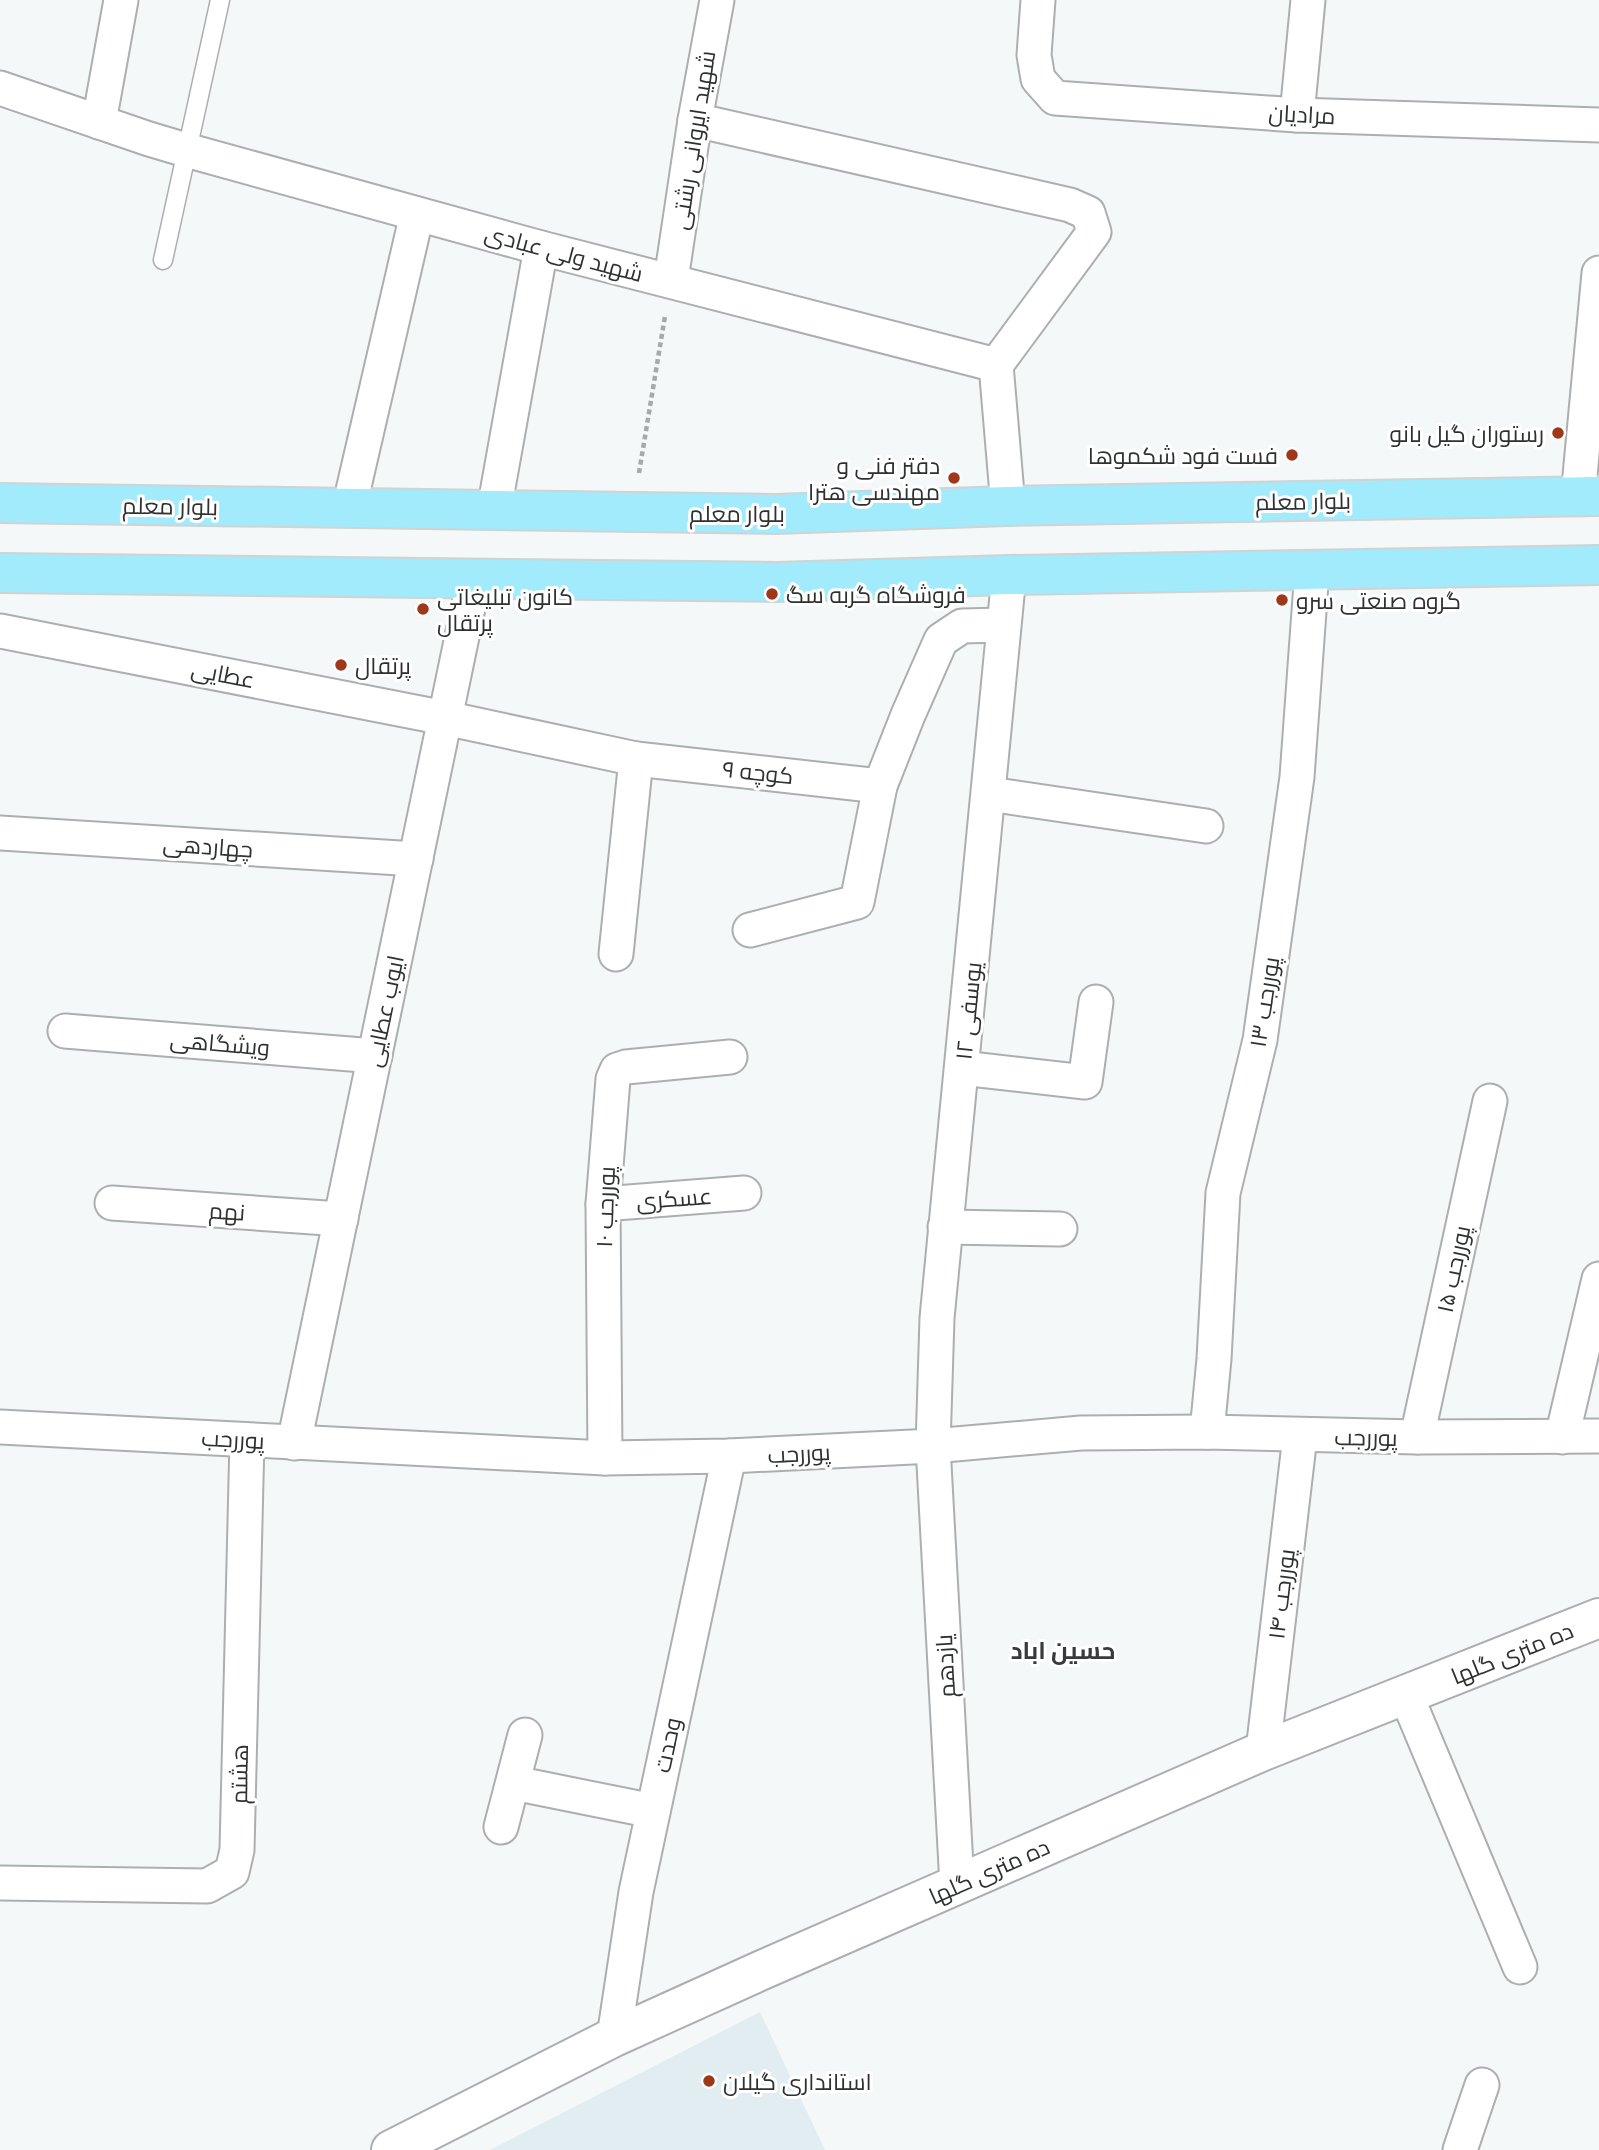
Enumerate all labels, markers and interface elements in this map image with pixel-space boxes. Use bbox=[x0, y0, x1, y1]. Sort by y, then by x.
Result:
street label: شهید ایروانی رشتی bbox=[666, 48, 721, 232]
street label: مرادیان bbox=[1268, 99, 1336, 130]
street label: شهید ولی عبادی bbox=[482, 219, 646, 288]
place label: رستوران گیل بانو bbox=[1389, 420, 1544, 448]
marker: رستوران گیل بانو bbox=[1550, 425, 1566, 441]
place label: فست فود شکموها bbox=[1088, 442, 1278, 469]
marker: فست فود شکموها bbox=[1284, 447, 1300, 463]
place label: دفتر فنی و مهندسی هترا bbox=[808, 452, 940, 506]
marker: دفتر فنی و مهندسی هترا bbox=[946, 470, 962, 486]
street label: بلوار معلم bbox=[1255, 487, 1351, 518]
street label: بلوار معلم bbox=[122, 492, 218, 523]
street label: بلوار معلم bbox=[689, 500, 785, 530]
place label: فروشگاه گربه سگ bbox=[786, 581, 966, 608]
place label: کانون تبلیغاتی پرتقال bbox=[437, 583, 573, 638]
marker: فروشگاه گربه سگ bbox=[764, 586, 780, 602]
place label: گروه صنعتی سرو bbox=[1296, 587, 1461, 615]
marker: گروه صنعتی سرو bbox=[1274, 592, 1290, 608]
marker: کانون تبلیغاتی پرتقال bbox=[415, 601, 431, 617]
place label: پرتقال bbox=[355, 652, 411, 681]
street label: عطایی bbox=[189, 655, 257, 694]
marker: پرتقال bbox=[333, 657, 349, 673]
street label: کوچه ۹ bbox=[721, 755, 795, 791]
street label: چهاردهی bbox=[162, 829, 254, 865]
street label: ایوب عطایی bbox=[359, 953, 410, 1070]
street label: پوررجب ۱۳ bbox=[1244, 955, 1286, 1050]
street label: یوسفی ۱۲ bbox=[949, 961, 988, 1061]
street label: ویشگاهی bbox=[169, 1025, 271, 1062]
street label: پوررجب ۱۰ bbox=[590, 1166, 622, 1248]
street label: عسکری bbox=[635, 1182, 713, 1215]
street label: نهم bbox=[208, 1196, 246, 1229]
street label: پوررجب ۱۵ bbox=[1431, 1223, 1477, 1315]
street label: پوررجب bbox=[1334, 1423, 1398, 1453]
street label: پوررجب bbox=[201, 1424, 265, 1456]
street label: پوررجب bbox=[767, 1438, 831, 1470]
street label: پوررجب ۱۴ bbox=[1262, 1547, 1302, 1641]
street label: ده متری گلها bbox=[1447, 1616, 1577, 1691]
street label: یازدهم bbox=[930, 1633, 963, 1698]
district label: حسین اباد bbox=[1011, 1636, 1115, 1665]
street label: وحدت bbox=[648, 1715, 686, 1775]
street label: هشتم bbox=[225, 1744, 256, 1804]
street label: ده متری گلها bbox=[924, 1832, 1054, 1911]
place label: استانداری گیلان bbox=[723, 2068, 872, 2096]
marker: استانداری گیلان bbox=[701, 2073, 717, 2089]

